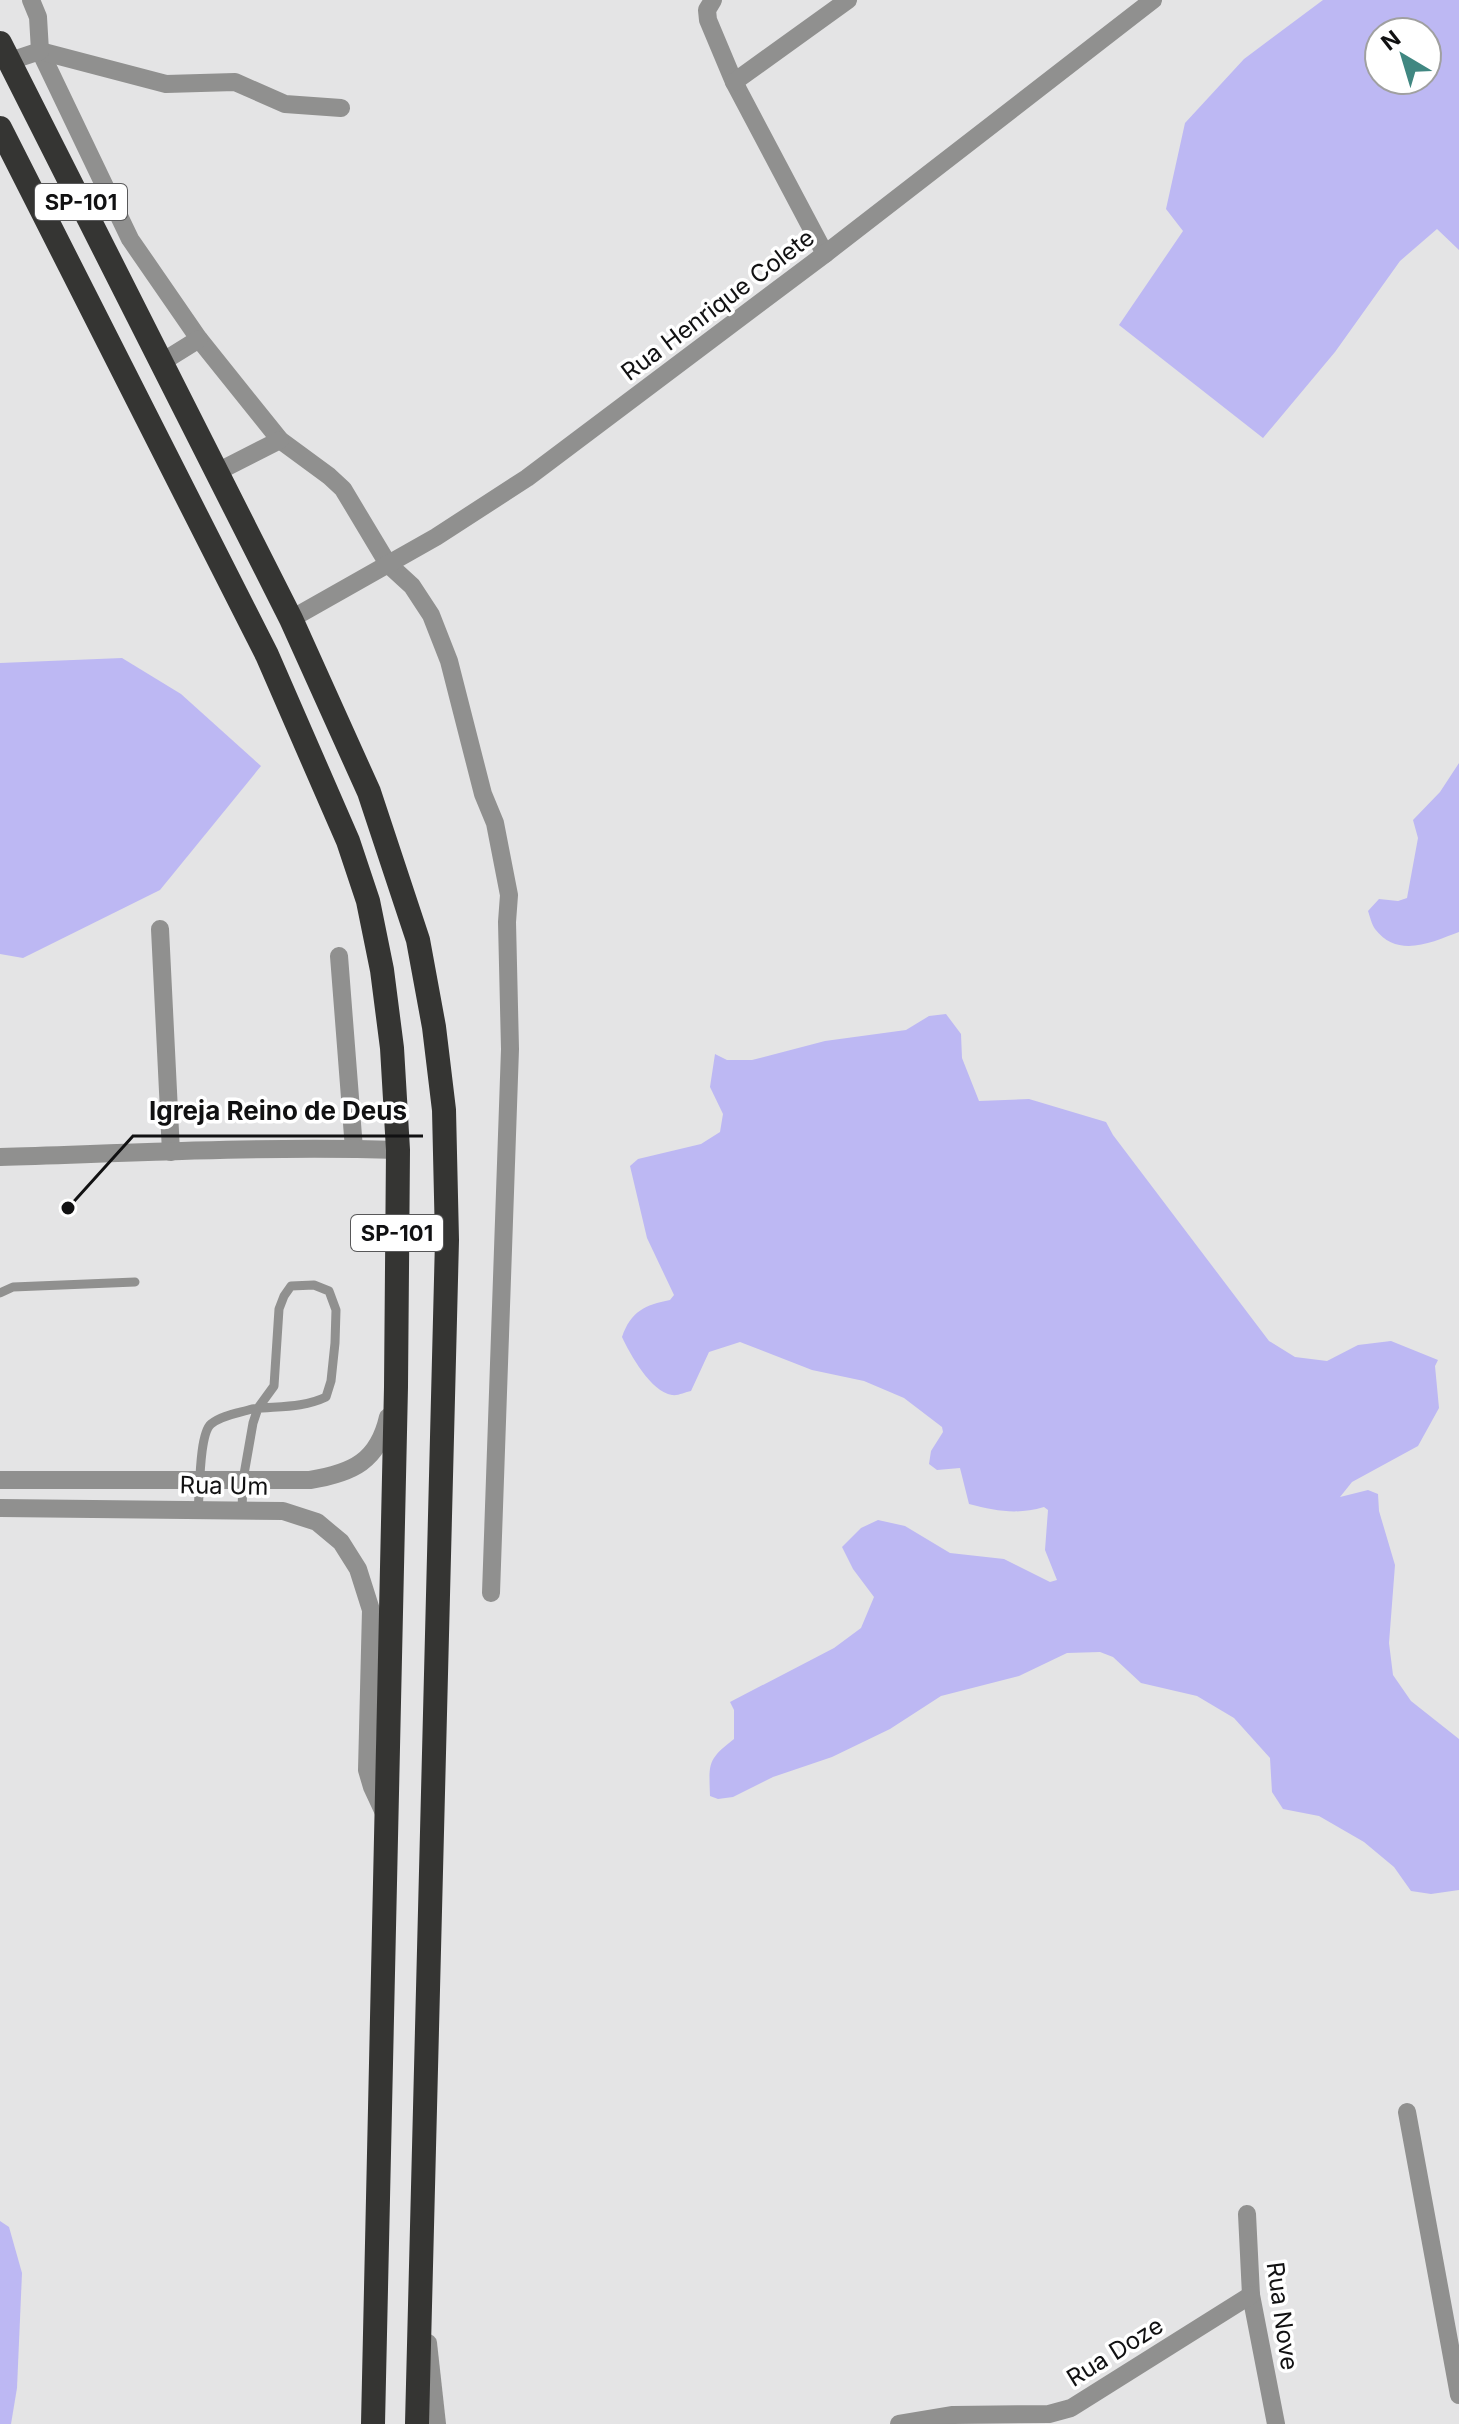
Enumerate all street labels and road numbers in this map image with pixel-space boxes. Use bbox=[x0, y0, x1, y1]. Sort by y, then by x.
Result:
road number: SP-101 bbox=[35, 184, 127, 220]
street label: Rua Henrique Colete bbox=[616, 223, 820, 387]
road number: SP-101 bbox=[351, 1215, 443, 1251]
street label: Rua Um bbox=[179, 1470, 269, 1501]
street label: Rua Nove bbox=[1261, 2260, 1304, 2372]
street label: Rua Doze bbox=[1061, 2311, 1168, 2393]

